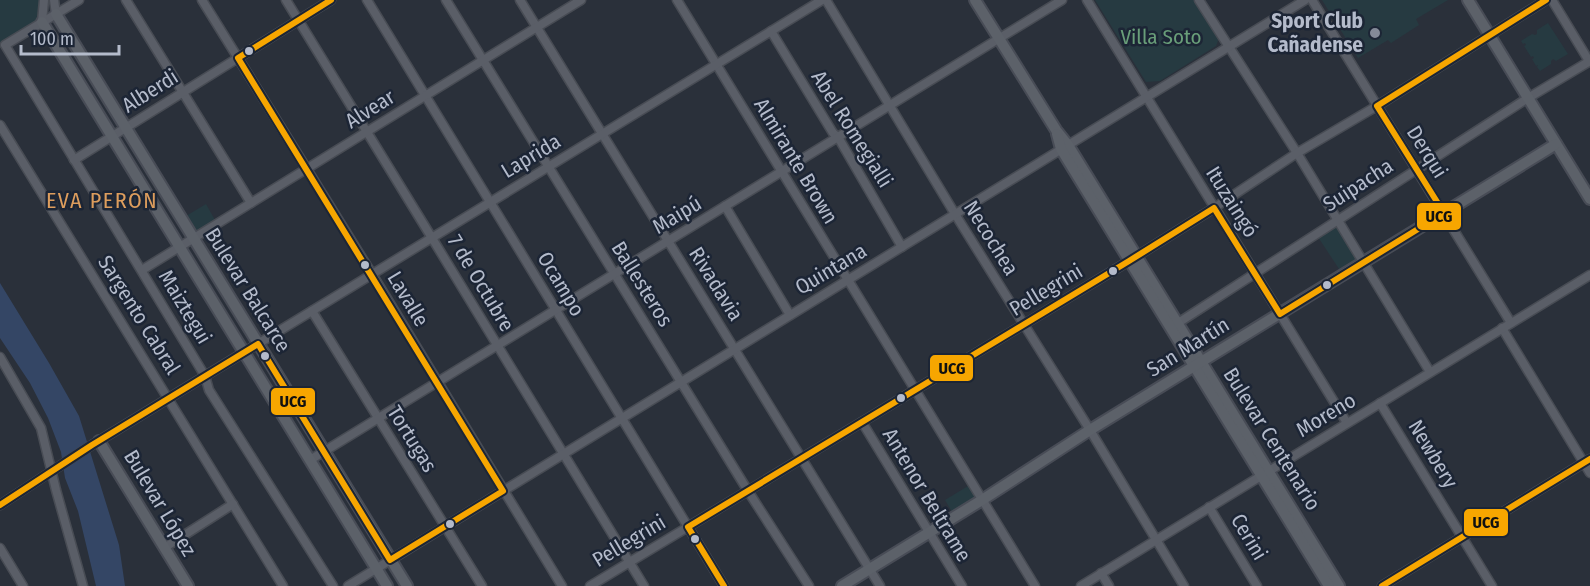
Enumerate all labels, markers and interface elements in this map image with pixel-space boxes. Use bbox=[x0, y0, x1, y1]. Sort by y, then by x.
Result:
place label: Sport Club Cañadense bbox=[1267, 8, 1363, 58]
scale bar bbox=[21, 18, 118, 56]
park label: Villa Soto bbox=[1120, 24, 1202, 50]
marker: Sport Club Cañadense bbox=[1368, 26, 1382, 40]
text: 100 m bbox=[30, 28, 74, 50]
unlabelled marker bbox=[243, 45, 255, 57]
street label: Alberdi bbox=[117, 64, 183, 118]
street label: Abel Romegialli bbox=[806, 66, 898, 192]
street label: Alvear bbox=[340, 83, 400, 134]
street label: Almirante Brown bbox=[748, 93, 844, 229]
street label: Derqui bbox=[1401, 121, 1453, 183]
street label: Laprida bbox=[497, 128, 565, 184]
street label: Suipacha bbox=[1318, 153, 1398, 217]
street label: Ituzaingó bbox=[1200, 162, 1264, 242]
district label: EVA PERÓN bbox=[46, 187, 158, 214]
street label: Maipú bbox=[648, 190, 706, 240]
street label: Necochea bbox=[958, 196, 1024, 280]
line badge: UCG bbox=[1416, 202, 1462, 231]
text: UCG bbox=[1426, 207, 1452, 226]
street label: Bulevar Balcarce bbox=[199, 223, 297, 357]
street label: 7 de Octubre bbox=[442, 230, 520, 336]
street label: Ballesteros bbox=[606, 237, 678, 331]
street label: Quintana bbox=[790, 238, 872, 300]
street label: Rivadavia bbox=[683, 242, 749, 326]
street label: Ocampo bbox=[532, 247, 590, 321]
street label: Sargento Cabral bbox=[92, 251, 186, 380]
street label: Pellegrini bbox=[1005, 258, 1087, 322]
unlabelled marker bbox=[359, 259, 371, 271]
street label: Maiztegui bbox=[153, 265, 217, 349]
unlabelled marker bbox=[1107, 265, 1119, 277]
street label: Lavalle bbox=[382, 267, 434, 331]
unlabelled marker bbox=[1321, 279, 1333, 291]
street label: San Martín bbox=[1142, 311, 1234, 383]
unlabelled marker bbox=[259, 350, 271, 362]
line badge: UCG bbox=[929, 354, 974, 382]
text: UCG bbox=[939, 359, 965, 378]
street label: Bulevar Centenario bbox=[1218, 363, 1326, 515]
line badge: UCG bbox=[270, 387, 316, 416]
street label: Moreno bbox=[1291, 387, 1361, 443]
text: UCG bbox=[280, 392, 306, 411]
unlabelled marker bbox=[895, 392, 907, 404]
street label: Tortugas bbox=[382, 401, 442, 477]
street label: Newbery bbox=[1403, 415, 1464, 493]
street label: Antenor Beltrame bbox=[877, 424, 977, 566]
street label: Bulevar López bbox=[118, 445, 202, 561]
line badge: UCG bbox=[1463, 508, 1509, 537]
street label: Pellegrini bbox=[588, 509, 670, 573]
street label: Cerini bbox=[1225, 509, 1273, 565]
text: UCG bbox=[1473, 513, 1499, 532]
unlabelled marker bbox=[444, 518, 456, 530]
unlabelled marker bbox=[689, 533, 701, 545]

